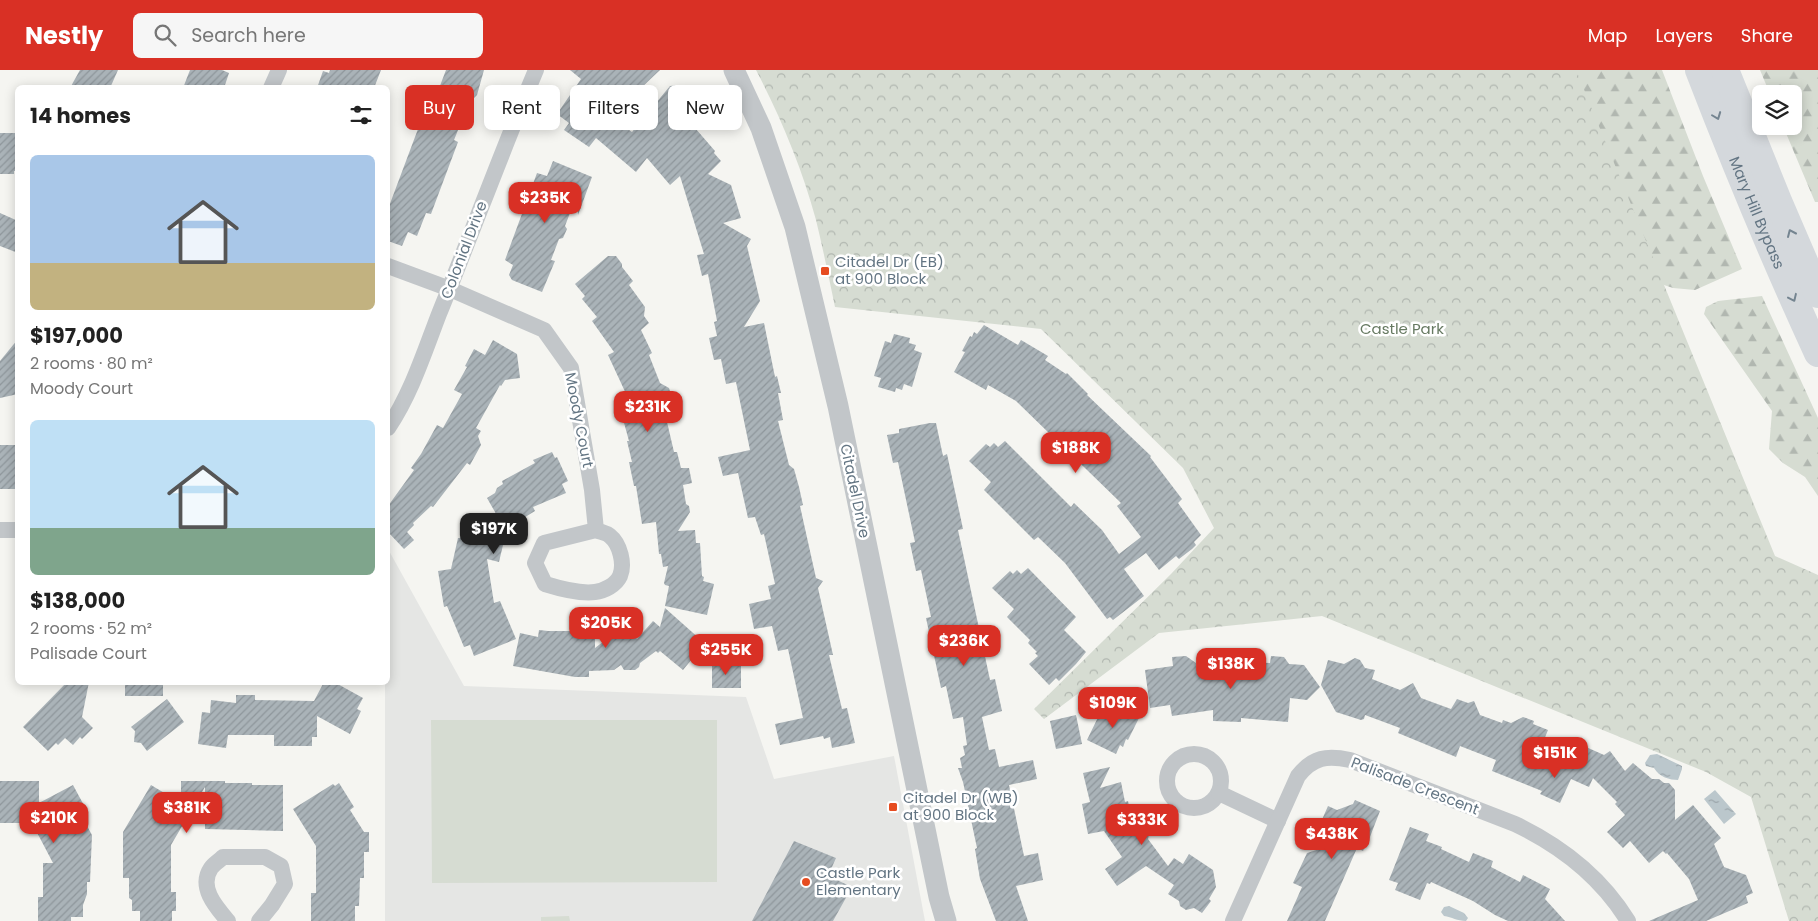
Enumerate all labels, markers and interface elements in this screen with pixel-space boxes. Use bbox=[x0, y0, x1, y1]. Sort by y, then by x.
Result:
search box bbox=[133, 13, 483, 58]
text: Nestly bbox=[25, 19, 103, 52]
icon: search bbox=[151, 21, 179, 49]
text: Search here bbox=[191, 22, 306, 49]
text: Map bbox=[1588, 23, 1628, 48]
text: Layers bbox=[1656, 23, 1713, 48]
text: Share bbox=[1741, 23, 1793, 48]
chip: Buy bbox=[405, 85, 474, 130]
chip: Rent bbox=[484, 85, 560, 130]
chip: Filters bbox=[570, 85, 658, 130]
chip: New bbox=[668, 85, 742, 130]
map controls bbox=[1752, 85, 1802, 135]
button: layers bbox=[1752, 85, 1802, 135]
text: 14 homes bbox=[30, 101, 131, 130]
icon: filters bbox=[347, 101, 375, 129]
one-way arrow bbox=[1711, 111, 1721, 119]
street label: Mary Hill Bypass bbox=[1724, 153, 1790, 272]
pin: $235K bbox=[510, 182, 580, 224]
text: $235K bbox=[520, 186, 570, 209]
icon: home bbox=[158, 187, 248, 277]
street label: Colonial Drive bbox=[435, 198, 492, 302]
one-way arrow bbox=[1787, 229, 1798, 238]
place label: Citadel Dr (EB) at 900 Block bbox=[835, 251, 944, 289]
marker: Citadel Dr (EB) at 900 Block bbox=[819, 265, 831, 277]
one-way arrow bbox=[1786, 293, 1797, 302]
park label: Castle Park bbox=[1360, 318, 1444, 339]
text: $197,000 bbox=[30, 321, 123, 350]
text: 2 rooms · 80 m² bbox=[30, 352, 153, 375]
street label: Moody Court bbox=[560, 371, 599, 469]
text: Moody Court bbox=[30, 377, 133, 400]
pin: $231K bbox=[613, 390, 683, 433]
text: $231K bbox=[625, 395, 671, 418]
pin: $188K bbox=[1041, 432, 1111, 474]
text: $188K bbox=[1052, 436, 1100, 459]
street label: Citadel Drive bbox=[835, 442, 876, 540]
icon: home bbox=[158, 452, 248, 542]
pin: $197K bbox=[459, 512, 529, 555]
text: $197K bbox=[471, 517, 517, 540]
text: $138,000 bbox=[30, 586, 125, 615]
pin: $205K bbox=[571, 606, 641, 649]
text: $205K bbox=[580, 611, 632, 634]
text: 2 rooms · 52 m² bbox=[30, 617, 152, 640]
pin: $236K bbox=[929, 624, 999, 667]
text: $236K bbox=[939, 629, 989, 652]
pin: $255K bbox=[691, 634, 761, 676]
text: $255K bbox=[700, 638, 752, 661]
text: Palisade Court bbox=[30, 642, 147, 665]
pin: $138K bbox=[1196, 648, 1266, 690]
text: $138K bbox=[1207, 652, 1255, 675]
pin: $109K bbox=[1078, 686, 1148, 729]
text: $109K bbox=[1089, 691, 1137, 714]
pin: $151K bbox=[1520, 736, 1590, 779]
text: $151K bbox=[1533, 741, 1577, 764]
street label: Palisade Crescent bbox=[1348, 751, 1482, 820]
place label: Citadel Dr (WB) at 900 Block bbox=[903, 787, 1019, 825]
pin: $381K bbox=[152, 792, 222, 834]
text: $381K bbox=[163, 796, 211, 819]
marker: Citadel Dr (WB) at 900 Block bbox=[887, 801, 899, 813]
pin: $210K bbox=[19, 802, 89, 844]
pin: $333K bbox=[1107, 804, 1177, 846]
text: $210K bbox=[30, 806, 78, 829]
text: $333K bbox=[1117, 808, 1167, 831]
pin: $438K bbox=[1297, 818, 1367, 860]
text: $438K bbox=[1306, 822, 1358, 845]
place label: Castle Park Elementary bbox=[816, 862, 901, 900]
marker: Castle Park Elementary bbox=[800, 876, 812, 888]

